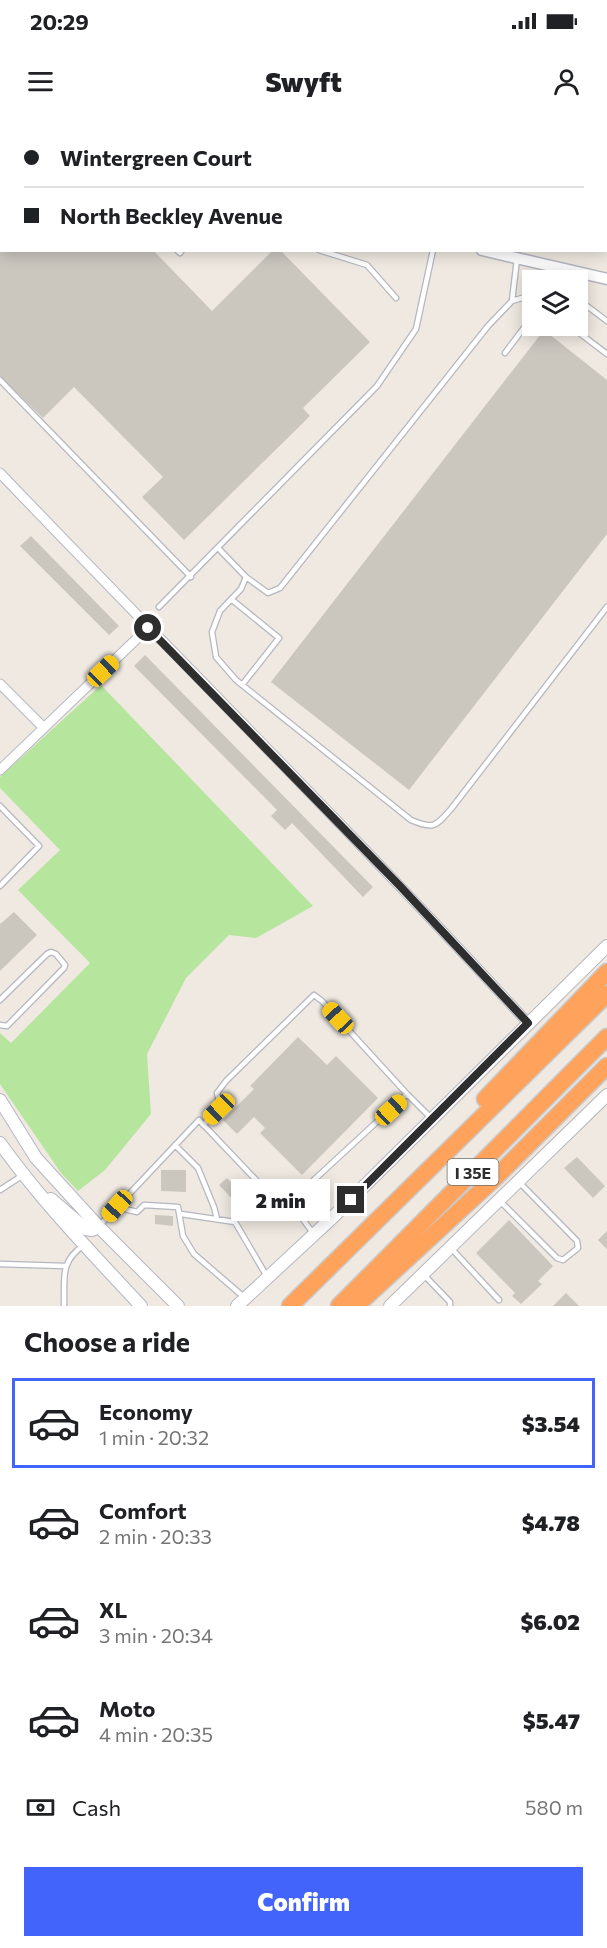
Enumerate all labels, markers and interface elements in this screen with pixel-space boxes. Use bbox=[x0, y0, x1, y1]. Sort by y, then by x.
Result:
text: 20:29 bbox=[30, 8, 89, 35]
icon: menu bbox=[24, 65, 57, 98]
text: Swyft bbox=[265, 65, 342, 98]
icon: person bbox=[550, 65, 583, 98]
text: Wintergreen Court bbox=[60, 144, 252, 171]
text: North Beckley Avenue bbox=[60, 202, 283, 229]
map controls bbox=[522, 270, 588, 336]
button: layers bbox=[522, 270, 588, 336]
route start bbox=[134, 614, 161, 641]
car bbox=[84, 652, 122, 690]
car bbox=[319, 999, 357, 1037]
car bbox=[200, 1090, 238, 1128]
car bbox=[372, 1091, 410, 1129]
road number: I 35E bbox=[448, 1159, 498, 1185]
callout: 2 min bbox=[231, 1179, 330, 1221]
route end bbox=[337, 1186, 364, 1213]
car bbox=[98, 1187, 136, 1225]
text: 2 min bbox=[255, 1188, 306, 1212]
text: Choose a ride bbox=[24, 1325, 190, 1358]
icon: car bbox=[27, 1396, 81, 1450]
text: Economy bbox=[99, 1398, 193, 1425]
text: $3.54 bbox=[522, 1410, 580, 1437]
text: 1 min · 20:32 bbox=[99, 1425, 209, 1449]
icon: car bbox=[27, 1495, 81, 1549]
text: Comfort bbox=[99, 1497, 187, 1524]
text: $4.78 bbox=[522, 1509, 580, 1536]
text: 2 min · 20:33 bbox=[99, 1524, 212, 1548]
icon: car bbox=[27, 1594, 81, 1648]
text: XL bbox=[99, 1596, 127, 1623]
text: $6.02 bbox=[521, 1608, 580, 1635]
text: 3 min · 20:34 bbox=[99, 1623, 213, 1647]
icon: car bbox=[27, 1693, 81, 1747]
text: Moto bbox=[99, 1695, 155, 1722]
text: $5.47 bbox=[523, 1707, 580, 1734]
text: 4 min · 20:35 bbox=[99, 1722, 213, 1746]
icon: cash bbox=[24, 1791, 57, 1824]
text: Cash bbox=[72, 1794, 121, 1821]
text: 580 m bbox=[525, 1795, 583, 1819]
button: Confirm bbox=[24, 1867, 583, 1936]

